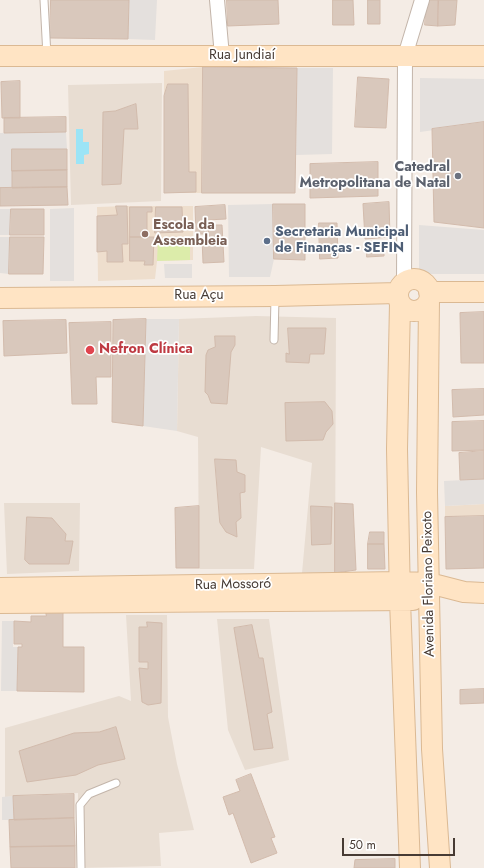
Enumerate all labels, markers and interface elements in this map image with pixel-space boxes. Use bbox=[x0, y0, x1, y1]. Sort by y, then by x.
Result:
street label: Rua Jundiaí bbox=[209, 48, 275, 64]
place label: Catedral Metropolitana de Natal bbox=[300, 160, 450, 192]
marker: Catedral Metropolitana de Natal bbox=[453, 171, 463, 181]
place label: Escola da Assembleia bbox=[153, 218, 227, 250]
place label: Secretaria Municipal de Finanças - SEFIN bbox=[275, 225, 409, 258]
marker: Escola da Assembleia bbox=[140, 229, 150, 239]
marker: Secretaria Municipal de Finanças - SEFIN bbox=[262, 236, 272, 246]
street label: Rua Açu bbox=[174, 288, 224, 304]
place label: Nefron Clínica bbox=[99, 342, 193, 358]
marker: Nefron Clínica bbox=[84, 344, 96, 356]
street label: Avenida Floriano Peixoto bbox=[419, 511, 439, 657]
street label: Rua Mossoró bbox=[195, 576, 271, 594]
scale bar bbox=[344, 830, 457, 856]
text: 50 m bbox=[349, 836, 376, 854]

